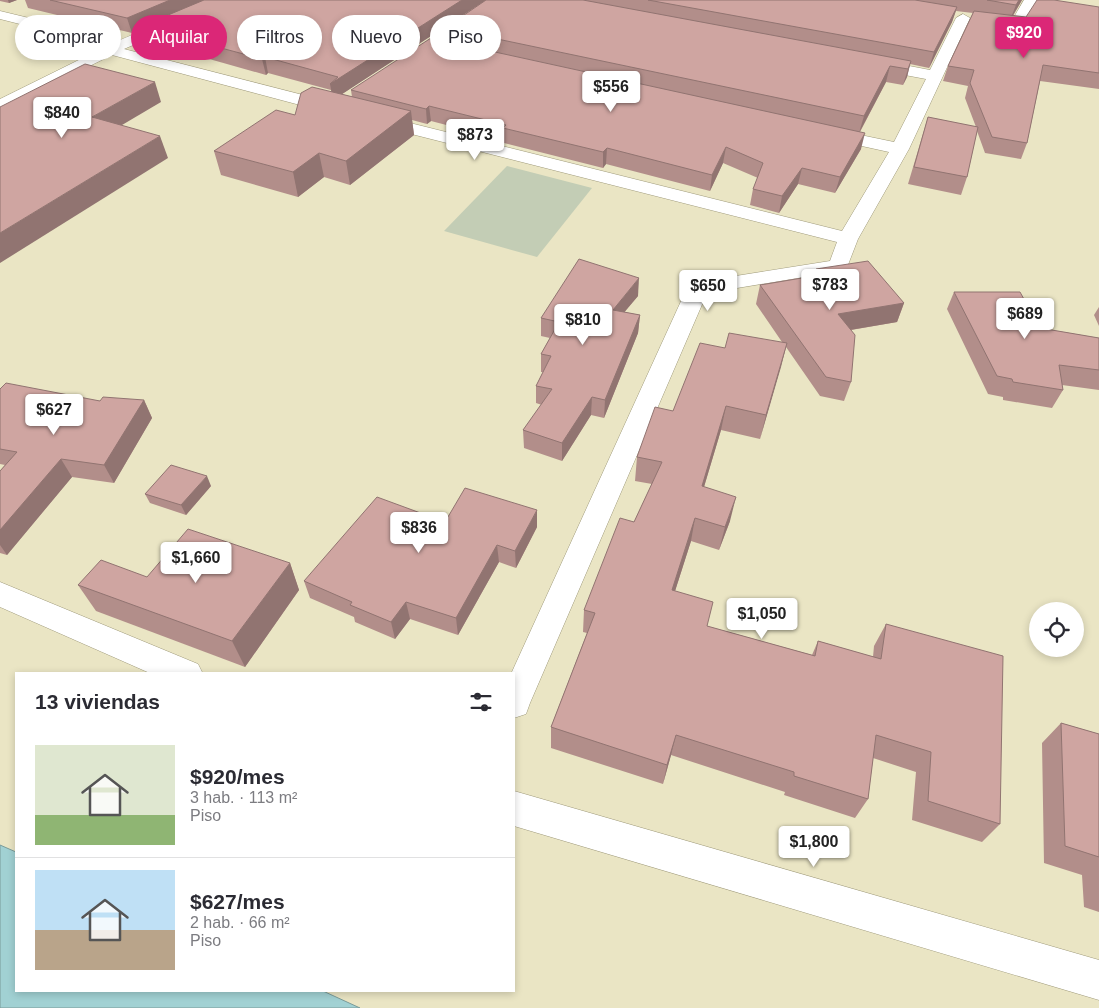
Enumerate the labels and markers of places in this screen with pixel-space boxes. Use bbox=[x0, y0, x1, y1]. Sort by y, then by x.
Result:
pin: $920 bbox=[994, 17, 1054, 59]
pin: $556 bbox=[581, 70, 641, 113]
pin: $840 bbox=[32, 96, 92, 139]
pin: $873 bbox=[445, 119, 505, 161]
pin: $783 bbox=[800, 268, 860, 311]
pin: $650 bbox=[678, 270, 738, 312]
pin: $689 bbox=[995, 298, 1055, 340]
pin: $810 bbox=[553, 304, 613, 346]
pin: $627 bbox=[24, 394, 84, 436]
pin: $836 bbox=[389, 512, 449, 554]
pin: $1,660 bbox=[155, 542, 237, 584]
pin: $1,050 bbox=[721, 598, 803, 640]
pin: $1,800 bbox=[773, 826, 855, 868]

